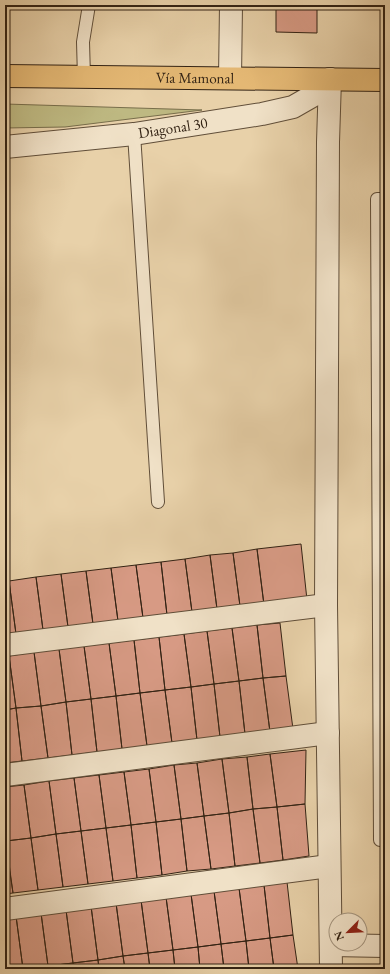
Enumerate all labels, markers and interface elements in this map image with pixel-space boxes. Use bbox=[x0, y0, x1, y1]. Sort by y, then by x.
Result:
street label: Vía Mamonal bbox=[156, 68, 235, 87]
street label: Diagonal 30 bbox=[137, 113, 209, 142]
north arrow bbox=[328, 912, 368, 952]
text: N bbox=[331, 929, 347, 943]

